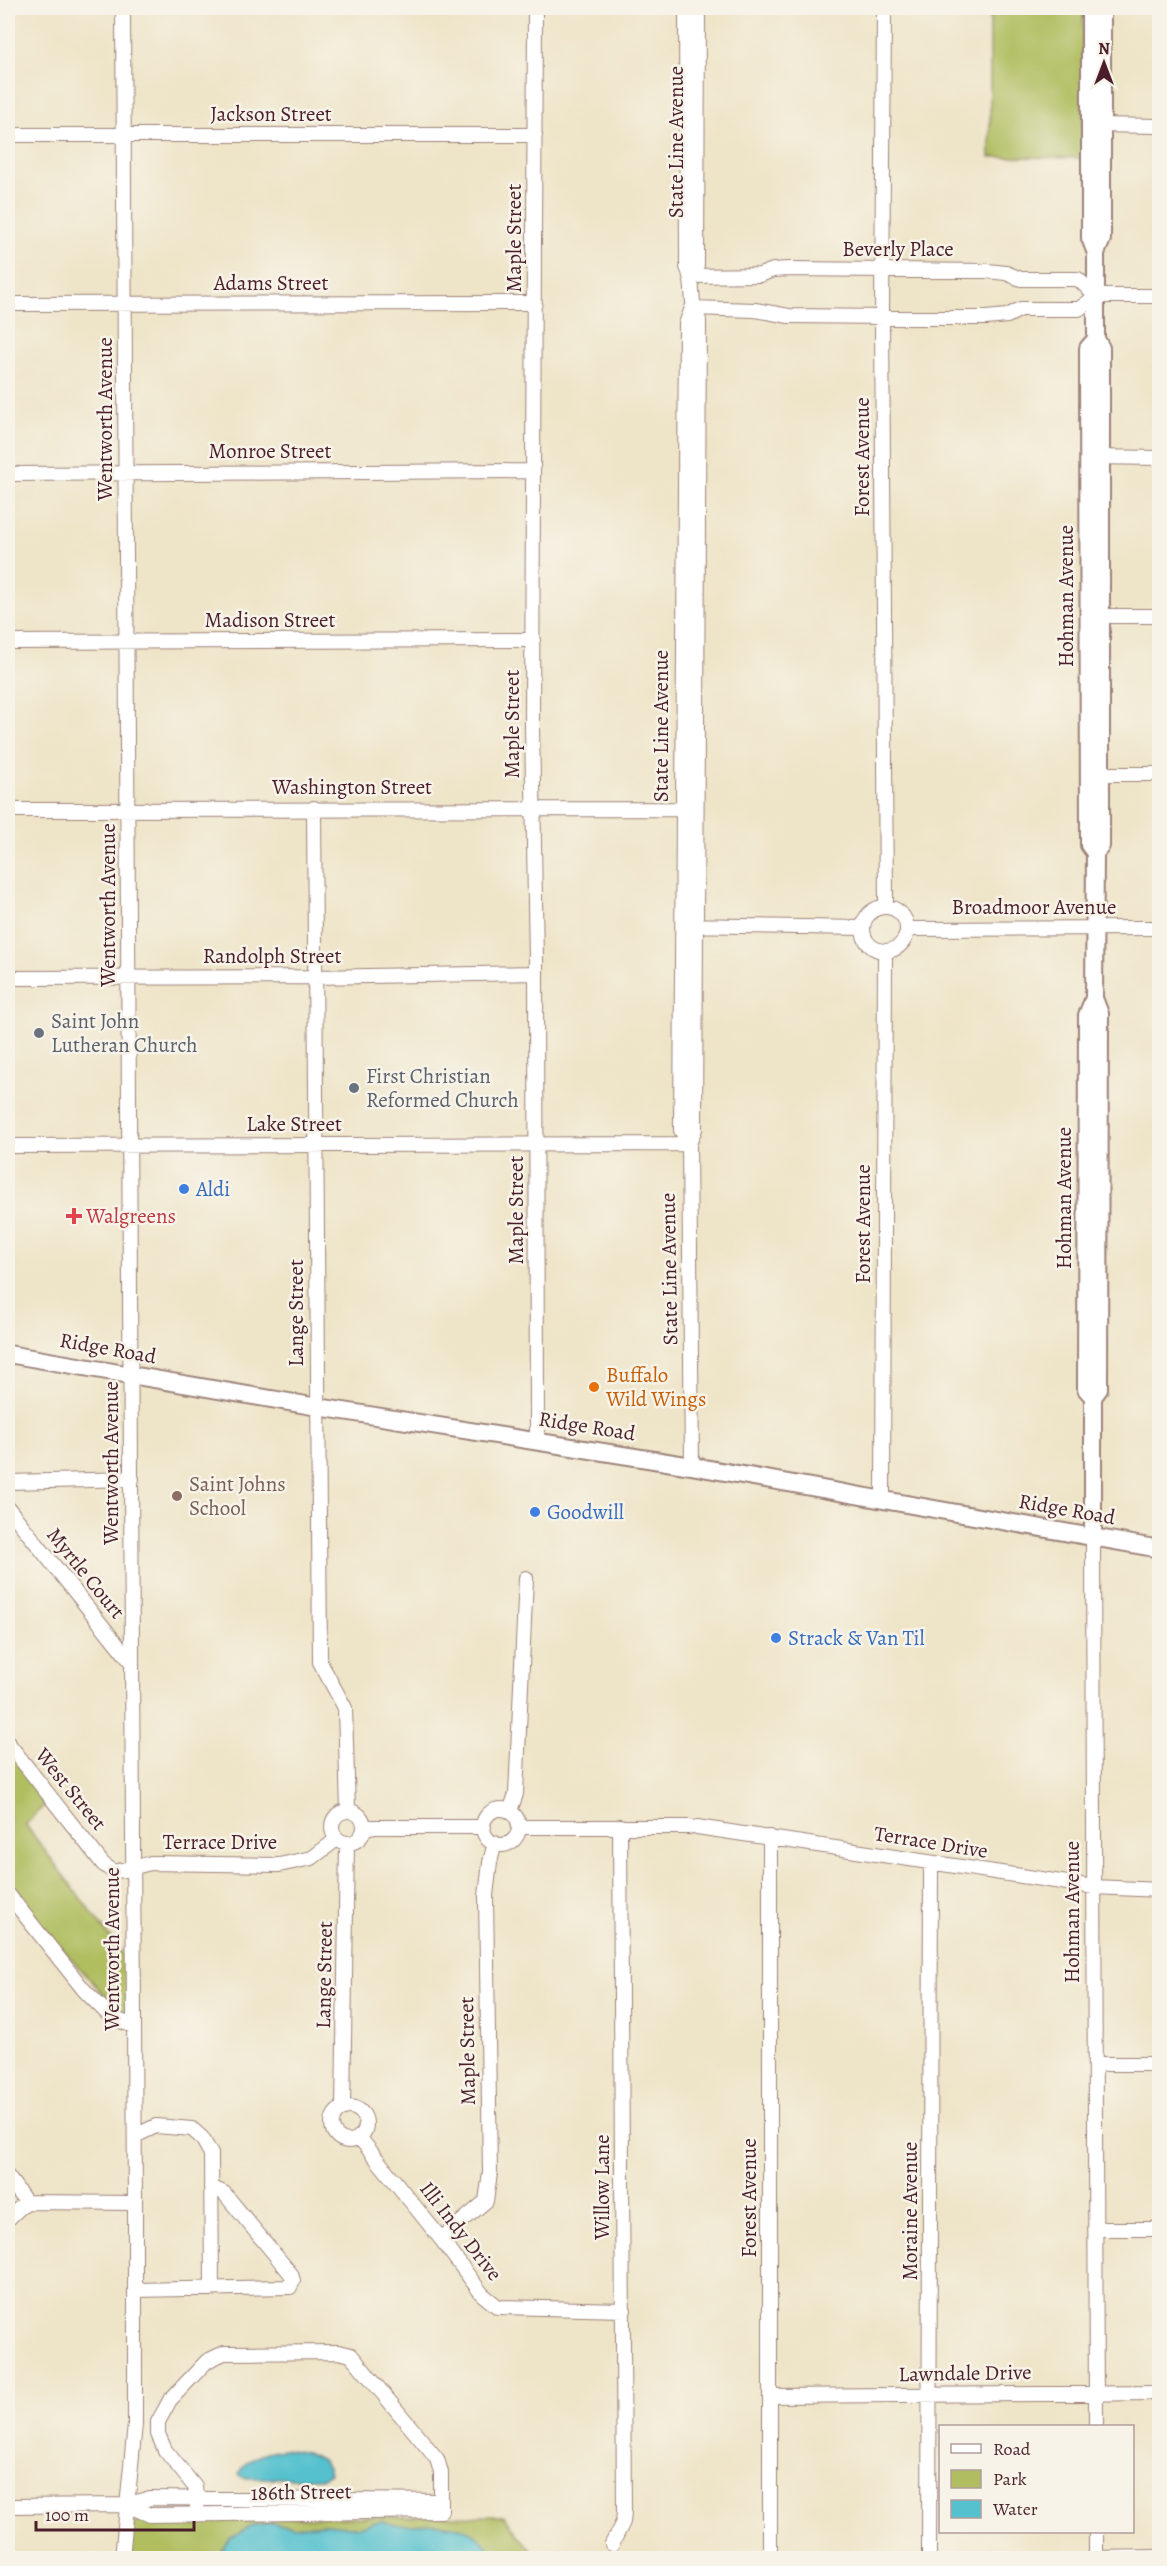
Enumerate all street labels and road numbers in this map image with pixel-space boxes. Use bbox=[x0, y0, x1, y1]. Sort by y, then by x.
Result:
street label: State Line Avenue bbox=[662, 66, 690, 218]
street label: Jackson Street bbox=[210, 100, 332, 128]
street label: Maple Street bbox=[500, 184, 528, 292]
street label: Beverly Place bbox=[842, 235, 954, 263]
street label: Adams Street bbox=[213, 269, 328, 297]
street label: Wentworth Avenue bbox=[91, 337, 119, 502]
street label: Forest Avenue bbox=[848, 397, 876, 517]
street label: Monroe Street bbox=[209, 437, 331, 465]
street label: Hohman Avenue bbox=[1052, 525, 1080, 667]
street label: Madison Street bbox=[205, 606, 335, 634]
street label: State Line Avenue bbox=[647, 650, 675, 802]
street label: Maple Street bbox=[498, 670, 526, 778]
street label: Washington Street bbox=[271, 773, 432, 801]
street label: Wentworth Avenue bbox=[94, 823, 122, 988]
street label: Broadmoor Avenue bbox=[952, 893, 1116, 921]
street label: Randolph Street bbox=[203, 942, 341, 970]
street label: Lake Street bbox=[246, 1110, 342, 1138]
street label: Hohman Avenue bbox=[1050, 1127, 1078, 1269]
street label: Maple Street bbox=[502, 1156, 530, 1264]
street label: Forest Avenue bbox=[849, 1164, 877, 1284]
street label: State Line Avenue bbox=[654, 1193, 684, 1345]
street label: Lange Street bbox=[282, 1259, 310, 1367]
street label: Ridge Road bbox=[57, 1326, 159, 1370]
street label: Wentworth Avenue bbox=[97, 1381, 125, 1546]
street label: Ridge Road bbox=[537, 1405, 638, 1448]
street label: Ridge Road bbox=[1016, 1487, 1118, 1531]
street label: Myrtle Court bbox=[41, 1521, 132, 1625]
street label: West Street bbox=[28, 1741, 113, 1836]
street label: Terrace Drive bbox=[872, 1819, 990, 1865]
street label: Terrace Drive bbox=[163, 1828, 277, 1856]
street label: Hohman Avenue bbox=[1058, 1841, 1086, 1983]
street label: Wentworth Avenue bbox=[98, 1867, 126, 2032]
street label: Lange Street bbox=[309, 1921, 339, 2029]
street label: Maple Street bbox=[452, 1996, 482, 2106]
street label: Willow Lane bbox=[588, 2134, 616, 2241]
street label: Forest Avenue bbox=[735, 2138, 763, 2258]
street label: Moraine Avenue bbox=[896, 2142, 924, 2280]
street label: Illi Indy Drive bbox=[413, 2176, 509, 2286]
street label: Lawndale Drive bbox=[898, 2358, 1032, 2388]
street label: 186th Street bbox=[250, 2477, 352, 2507]

